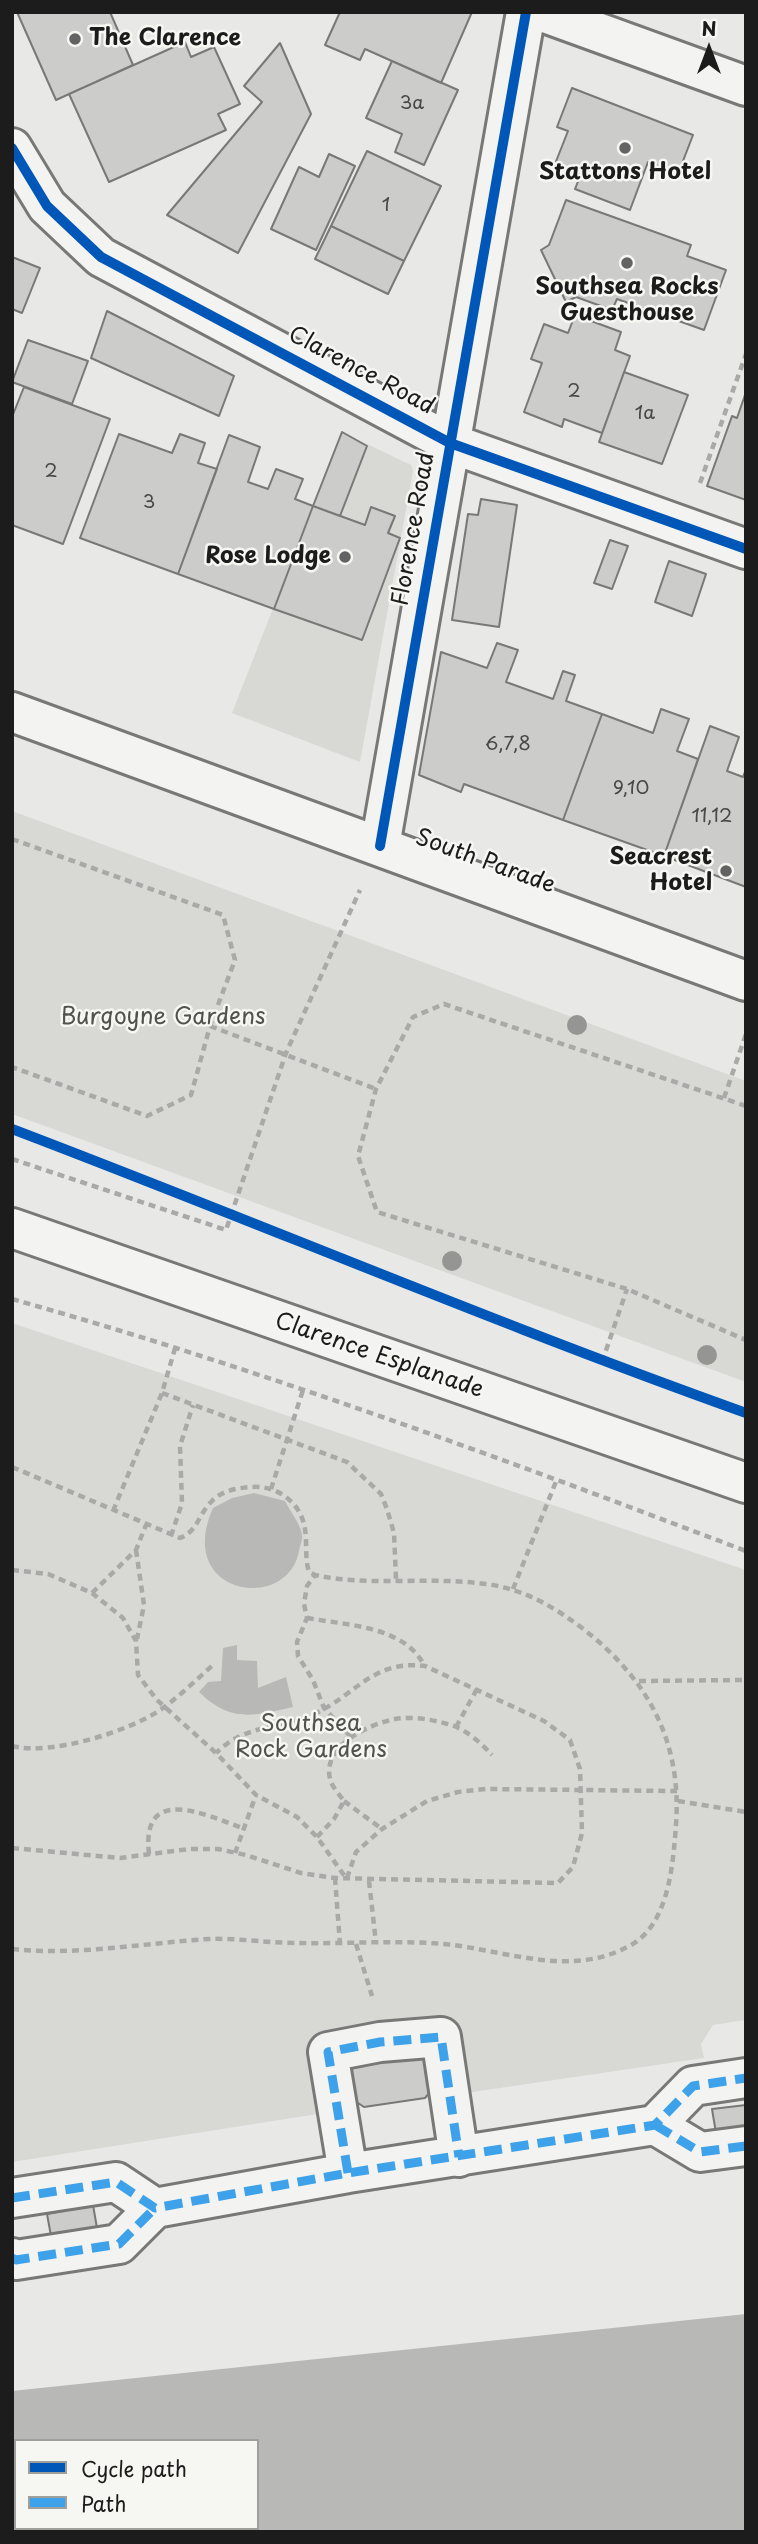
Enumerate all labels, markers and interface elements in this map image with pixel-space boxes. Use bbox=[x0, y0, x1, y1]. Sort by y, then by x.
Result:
north arrow bbox=[674, 14, 744, 84]
text: N bbox=[701, 14, 717, 42]
place label: The Clarence bbox=[89, 25, 241, 53]
marker: The Clarence bbox=[67, 31, 83, 47]
house number: 3a bbox=[400, 93, 424, 115]
marker: Stattons Hotel bbox=[617, 140, 633, 156]
place label: Stattons Hotel bbox=[539, 159, 711, 187]
house number: 1 bbox=[382, 195, 390, 217]
marker: Southsea Rocks Guesthouse bbox=[619, 255, 635, 271]
place label: Southsea Rocks Guesthouse bbox=[535, 274, 719, 328]
street label: Clarence Road bbox=[283, 321, 439, 421]
house number: 2 bbox=[567, 381, 581, 403]
house number: 1a bbox=[635, 403, 655, 425]
street label: Florence Road bbox=[387, 450, 441, 608]
house number: 2 bbox=[44, 461, 58, 483]
house number: 3 bbox=[143, 492, 155, 514]
place label: Rose Lodge bbox=[205, 543, 331, 571]
marker: Rose Lodge bbox=[337, 549, 353, 565]
house number: 6,7,8 bbox=[485, 734, 531, 756]
house number: 9,10 bbox=[613, 778, 649, 800]
house number: 11,12 bbox=[691, 806, 733, 828]
street label: South Parade bbox=[411, 824, 559, 900]
place label: Seacrest Hotel bbox=[609, 844, 712, 898]
marker: Seacrest Hotel bbox=[718, 863, 734, 879]
park label: Burgoyne Gardens bbox=[60, 1004, 266, 1032]
street label: Clarence Esplanade bbox=[271, 1307, 487, 1405]
park label: Southsea Rock Gardens bbox=[235, 1711, 387, 1765]
legend bbox=[14, 2439, 259, 2530]
text: Cycle path bbox=[81, 2452, 187, 2484]
text: Path bbox=[81, 2487, 126, 2519]

